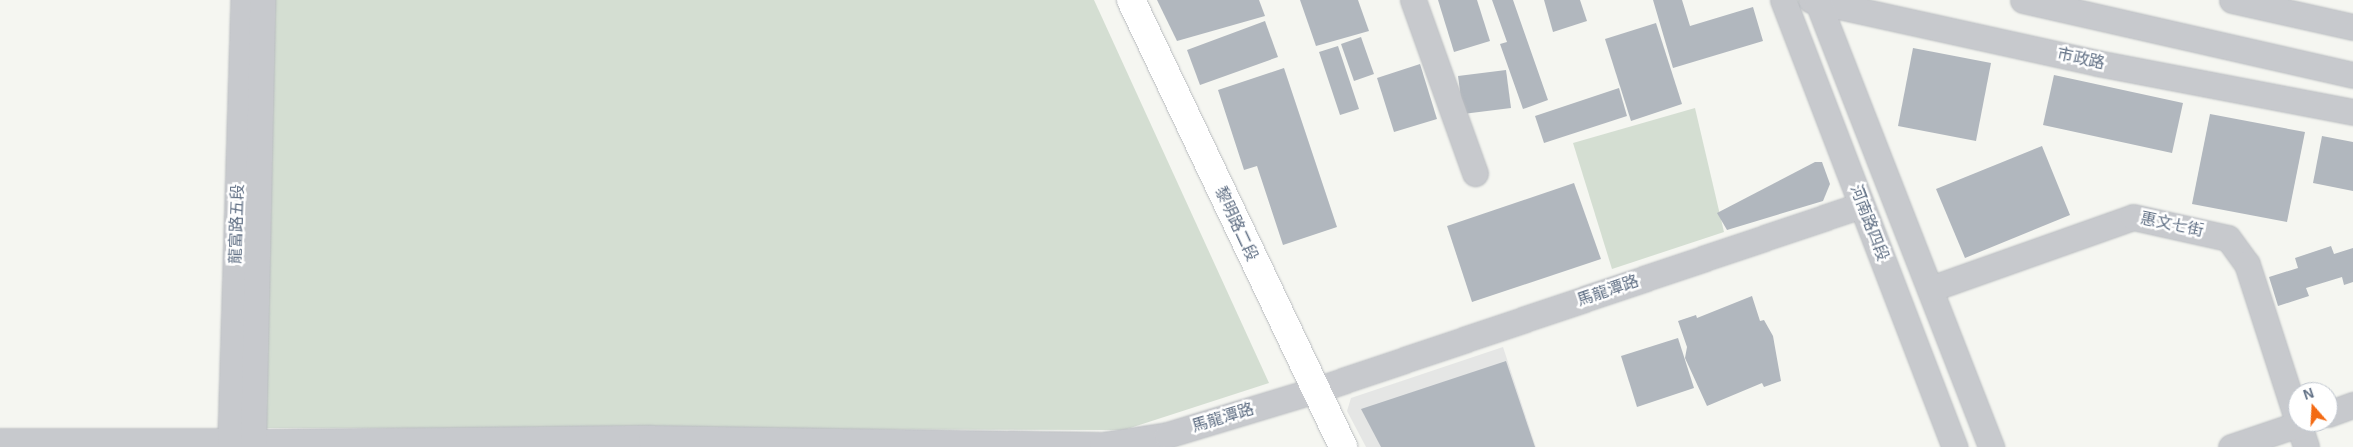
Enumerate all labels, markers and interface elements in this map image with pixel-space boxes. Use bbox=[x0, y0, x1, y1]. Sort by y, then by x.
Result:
street label: 市政路 bbox=[2056, 45, 2106, 73]
street label: 河南路四段 bbox=[1846, 182, 1892, 264]
street label: 龍富路五段 bbox=[226, 184, 248, 264]
street label: 黎明路二段 bbox=[1210, 184, 1262, 264]
street label: 惠文七街 bbox=[2139, 209, 2205, 241]
street label: 馬龍潭路 bbox=[1575, 272, 1641, 310]
north arrow bbox=[2288, 382, 2338, 432]
text: N bbox=[2301, 385, 2316, 403]
street label: 馬龍潭路 bbox=[1190, 399, 1256, 437]

